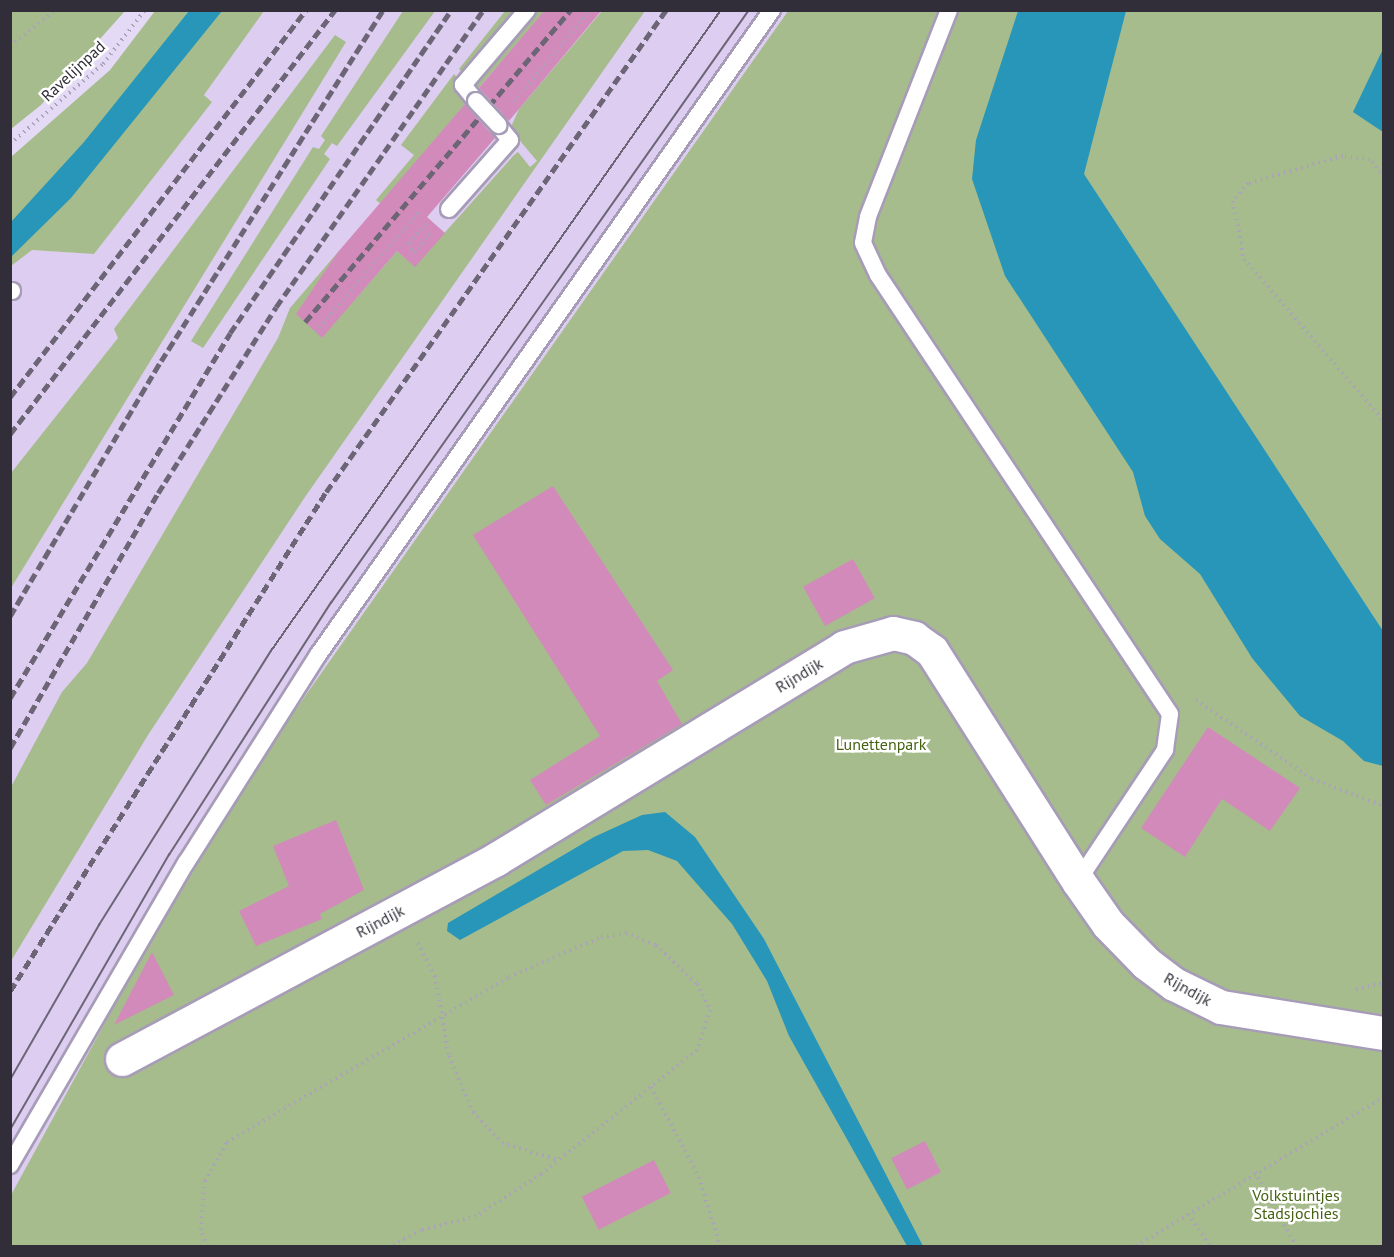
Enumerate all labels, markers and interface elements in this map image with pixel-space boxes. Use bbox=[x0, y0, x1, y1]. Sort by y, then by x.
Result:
street label: Ravelijnpad bbox=[37, 37, 109, 105]
street label: Rijndijk bbox=[772, 653, 826, 697]
park label: Lunettenpark bbox=[836, 734, 926, 754]
street label: Rijndijk bbox=[353, 900, 407, 942]
street label: Rijndijk bbox=[1161, 968, 1215, 1010]
park label: Volkstuintjes Stadsjochies bbox=[1252, 1185, 1340, 1223]

